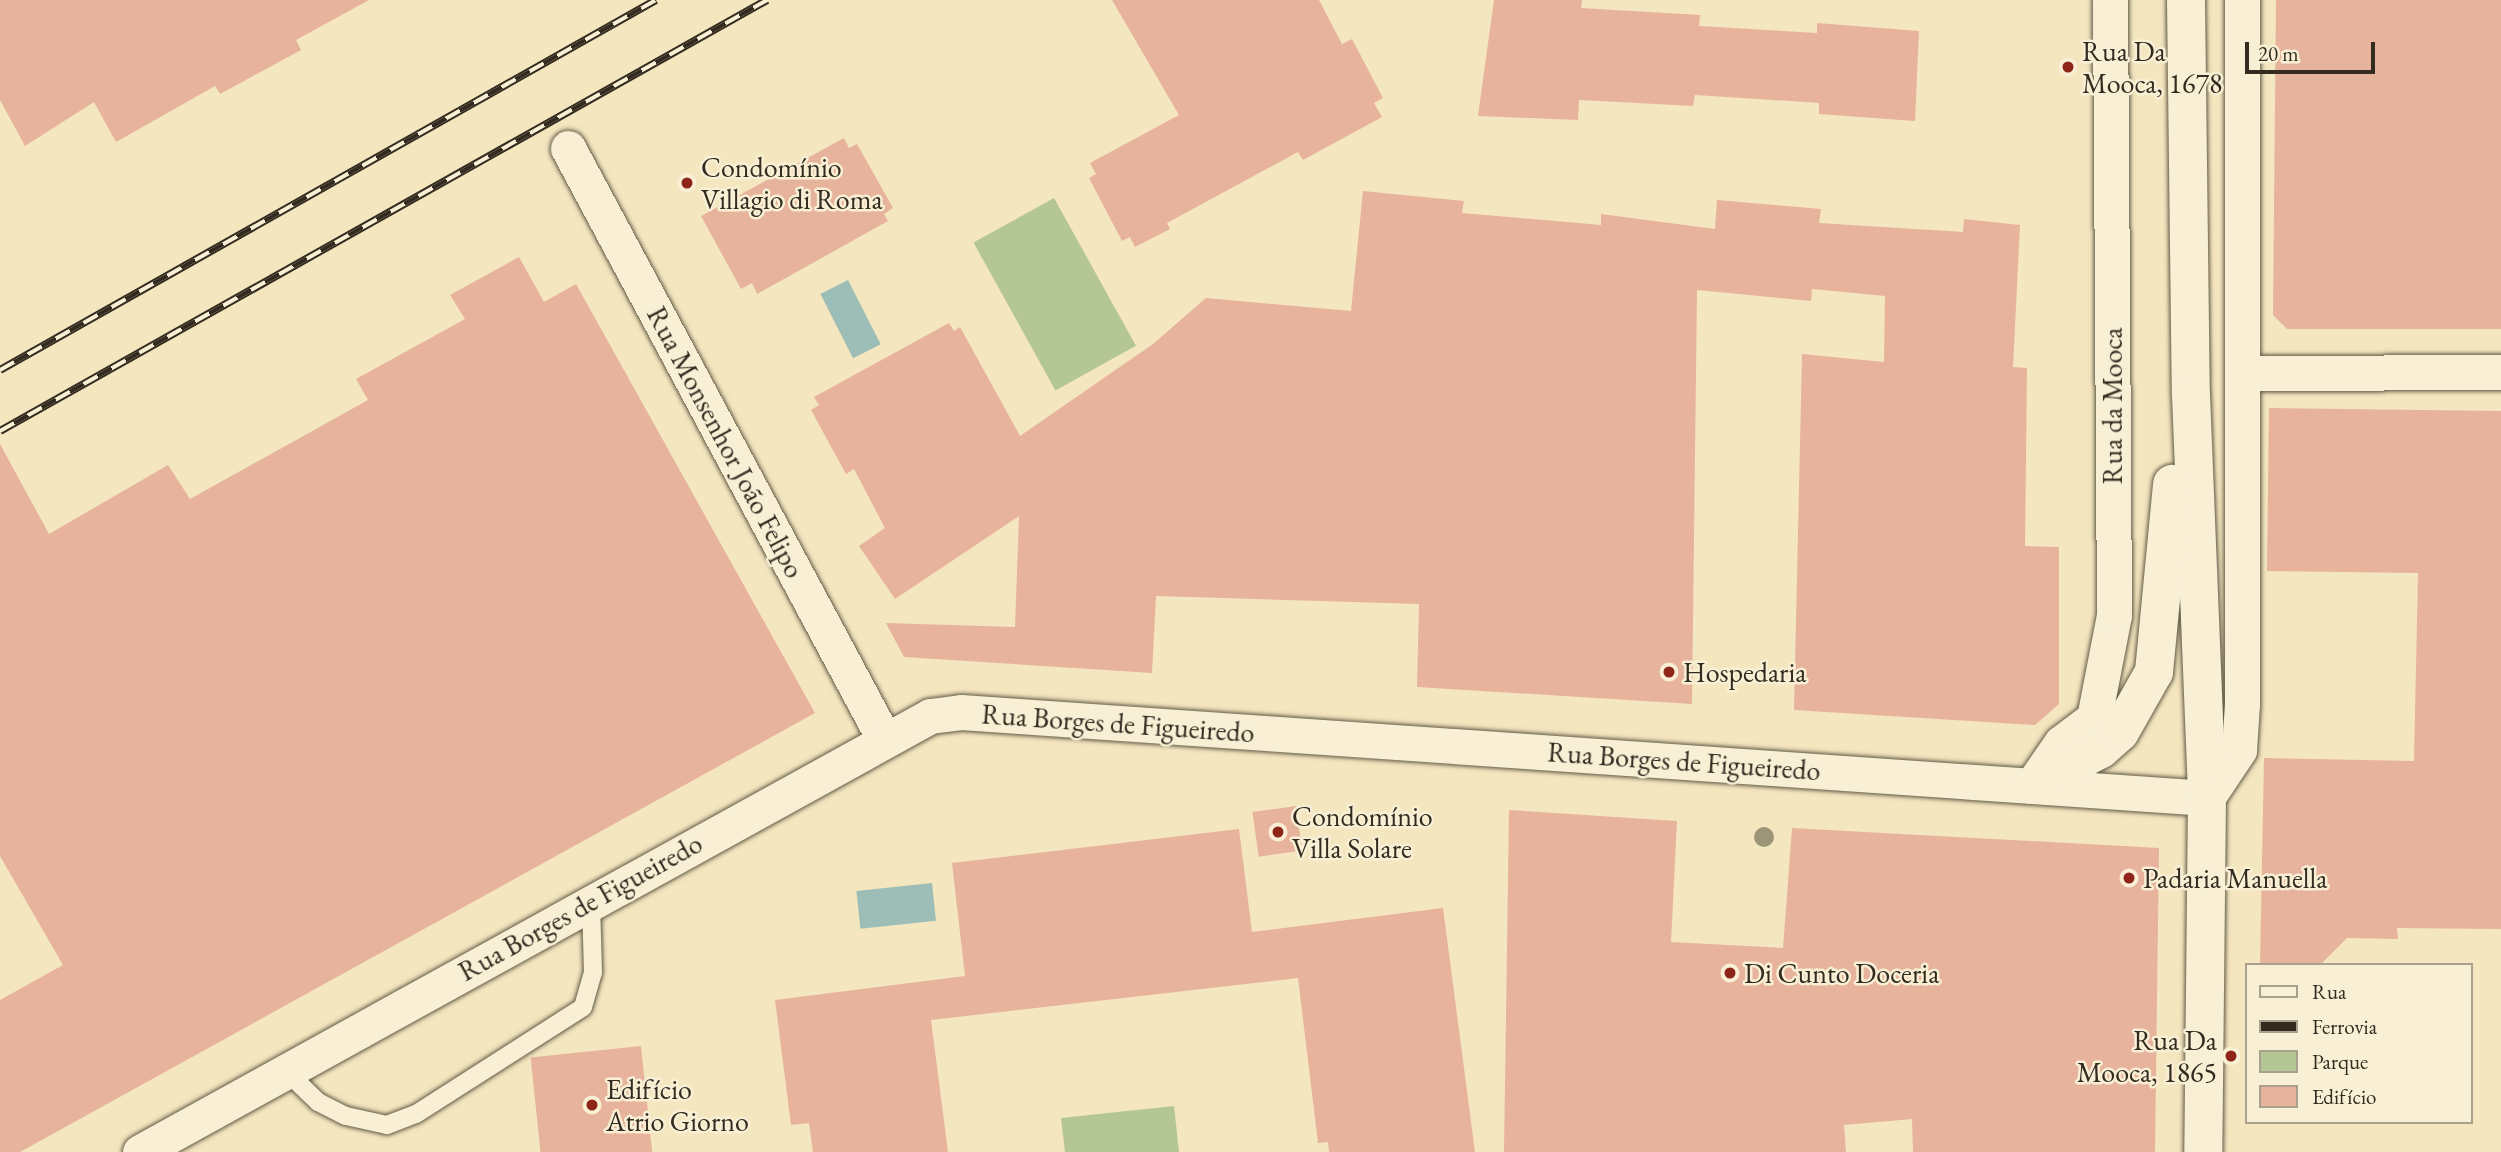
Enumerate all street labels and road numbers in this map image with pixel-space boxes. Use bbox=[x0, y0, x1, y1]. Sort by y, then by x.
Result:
street label: Rua Monsenhor João Felipo bbox=[640, 301, 812, 583]
street label: Rua da Mooca bbox=[2095, 328, 2129, 484]
street label: Rua Borges de Figueiredo bbox=[980, 697, 1256, 749]
street label: Rua Borges de Figueiredo bbox=[1546, 735, 1822, 787]
street label: Rua Borges de Figueiredo bbox=[452, 826, 708, 988]

